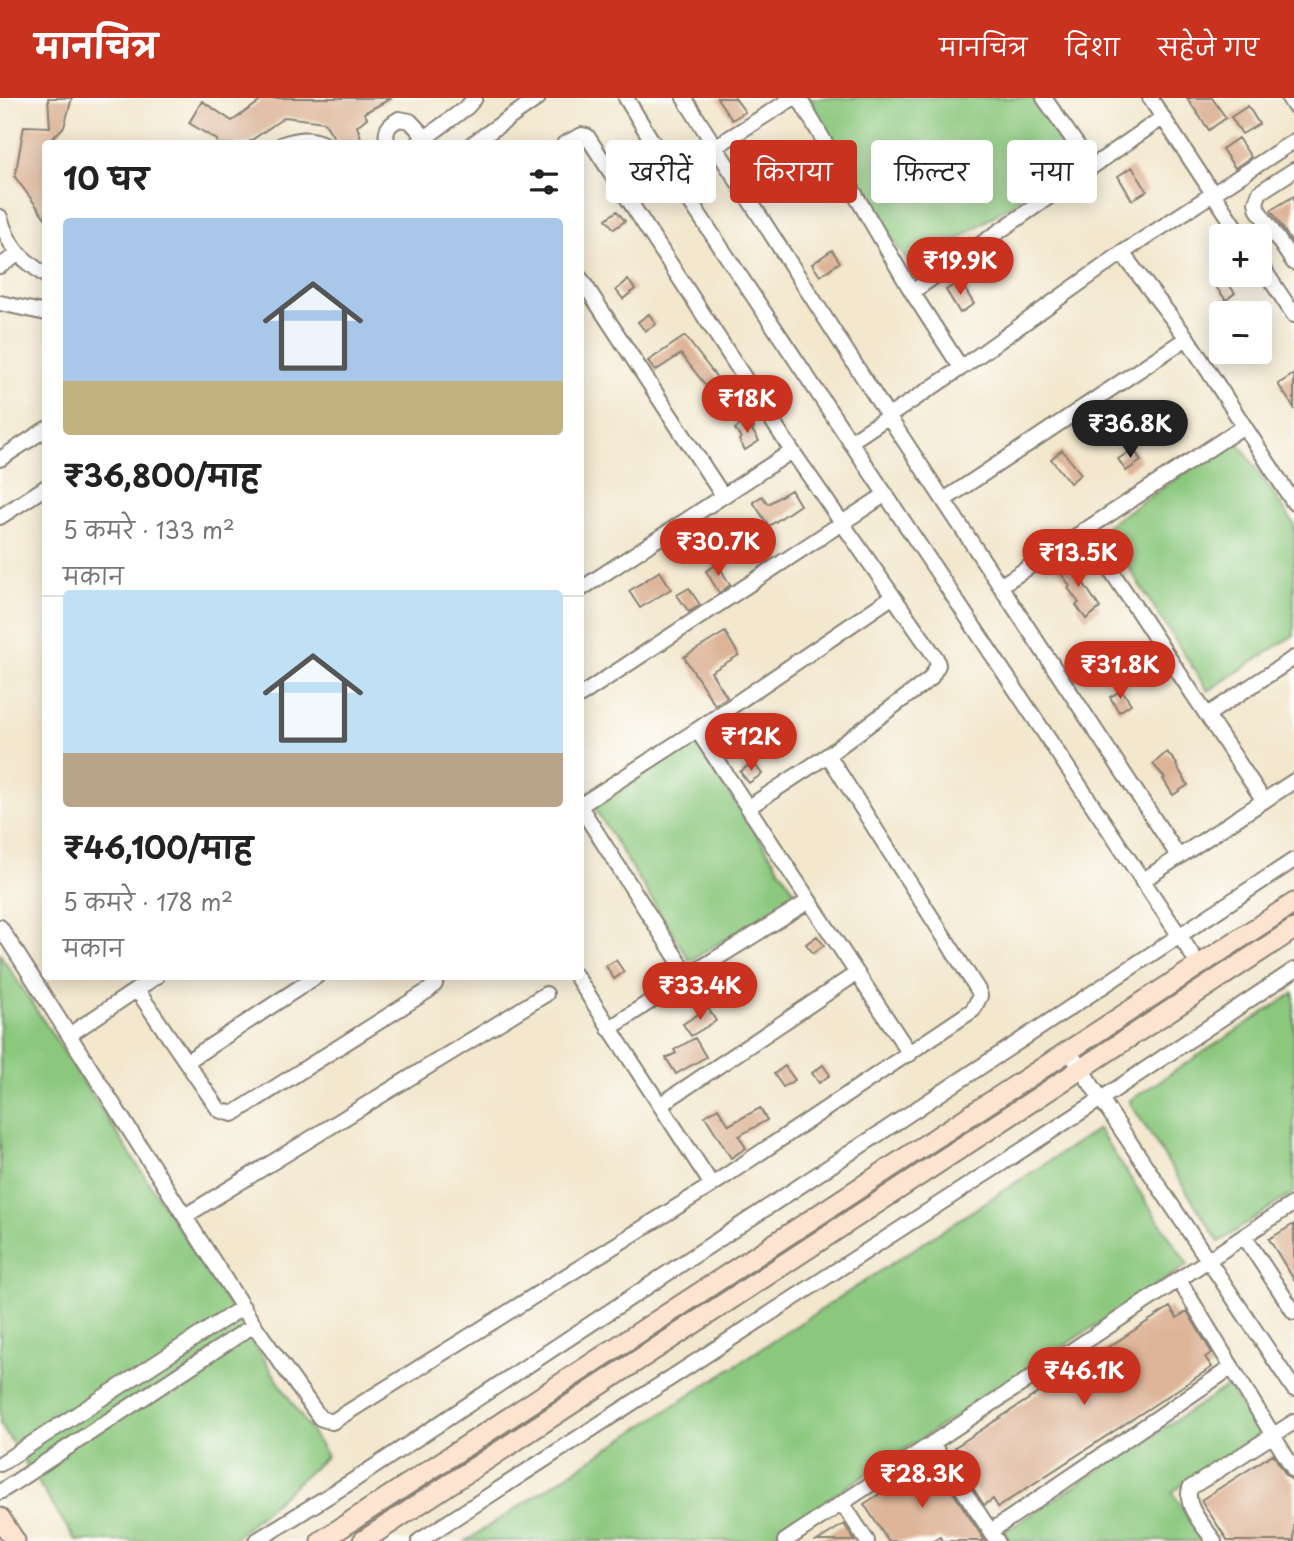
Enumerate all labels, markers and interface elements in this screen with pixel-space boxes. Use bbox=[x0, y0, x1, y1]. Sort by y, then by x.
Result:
text: मानचित्र bbox=[35, 19, 158, 69]
text: मानचित्र bbox=[939, 28, 1027, 64]
text: दिशा bbox=[1065, 28, 1120, 64]
text: सहेजे गए bbox=[1158, 28, 1259, 64]
chip: खरीदें bbox=[606, 140, 716, 203]
chip: किराया bbox=[730, 140, 857, 203]
chip: फ़िल्टर bbox=[871, 140, 993, 203]
chip: नया bbox=[1007, 140, 1097, 203]
text: 10 घर bbox=[63, 155, 149, 200]
icon: filters bbox=[525, 163, 563, 201]
map controls bbox=[1209, 224, 1272, 364]
button: + bbox=[1209, 224, 1272, 287]
pin: ₹19.9K bbox=[903, 238, 1017, 297]
text: ₹19.9K bbox=[923, 242, 997, 277]
icon: home bbox=[250, 263, 376, 389]
button: − bbox=[1209, 301, 1272, 364]
pin: ₹18K bbox=[706, 376, 788, 435]
text: ₹18K bbox=[718, 380, 776, 415]
pin: ₹36.8K bbox=[1073, 400, 1187, 460]
text: ₹36.8K bbox=[1088, 405, 1172, 440]
text: ₹36,800/माह bbox=[63, 452, 260, 497]
text: 5 कमरे · 133 m² bbox=[63, 512, 235, 547]
pin: ₹30.7K bbox=[661, 518, 775, 578]
text: ₹30.7K bbox=[676, 523, 760, 558]
pin: ₹13.5K bbox=[1021, 530, 1135, 589]
text: ₹13.5K bbox=[1038, 534, 1118, 569]
text: मकान bbox=[63, 558, 124, 593]
icon: home bbox=[250, 635, 376, 761]
pin: ₹31.8K bbox=[1063, 642, 1177, 701]
text: ₹31.8K bbox=[1080, 646, 1160, 681]
pin: ₹12K bbox=[710, 714, 792, 773]
text: ₹12K bbox=[721, 718, 781, 753]
text: ₹46,100/माह bbox=[63, 824, 253, 869]
text: 5 कमरे · 178 m² bbox=[63, 884, 233, 919]
text: मकान bbox=[63, 930, 124, 965]
pin: ₹33.4K bbox=[643, 962, 757, 1022]
text: ₹33.4K bbox=[658, 967, 742, 1002]
pin: ₹46.1K bbox=[1027, 1348, 1141, 1407]
text: ₹46.1K bbox=[1044, 1352, 1124, 1387]
pin: ₹28.3K bbox=[865, 1450, 979, 1510]
text: ₹28.3K bbox=[880, 1455, 964, 1490]

